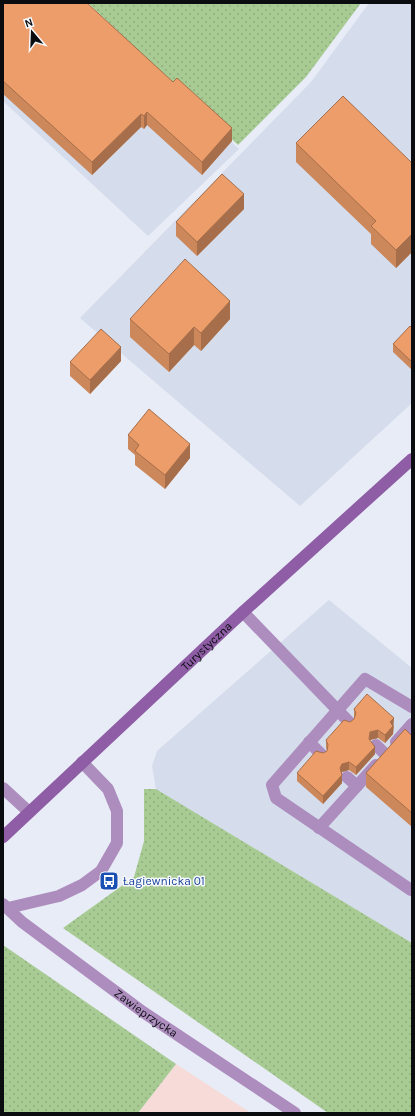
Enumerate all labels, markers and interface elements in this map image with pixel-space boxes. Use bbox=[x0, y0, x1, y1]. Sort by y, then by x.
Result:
north arrow bbox=[12, 12, 52, 52]
text: N bbox=[23, 16, 35, 30]
street label: Turystyczna bbox=[178, 619, 235, 673]
bus stop icon: Łagiewnicka 01 bbox=[98, 870, 120, 892]
place label: Łagiewnicka 01 bbox=[123, 874, 205, 888]
street label: Zawieprzycka bbox=[111, 986, 180, 1040]

